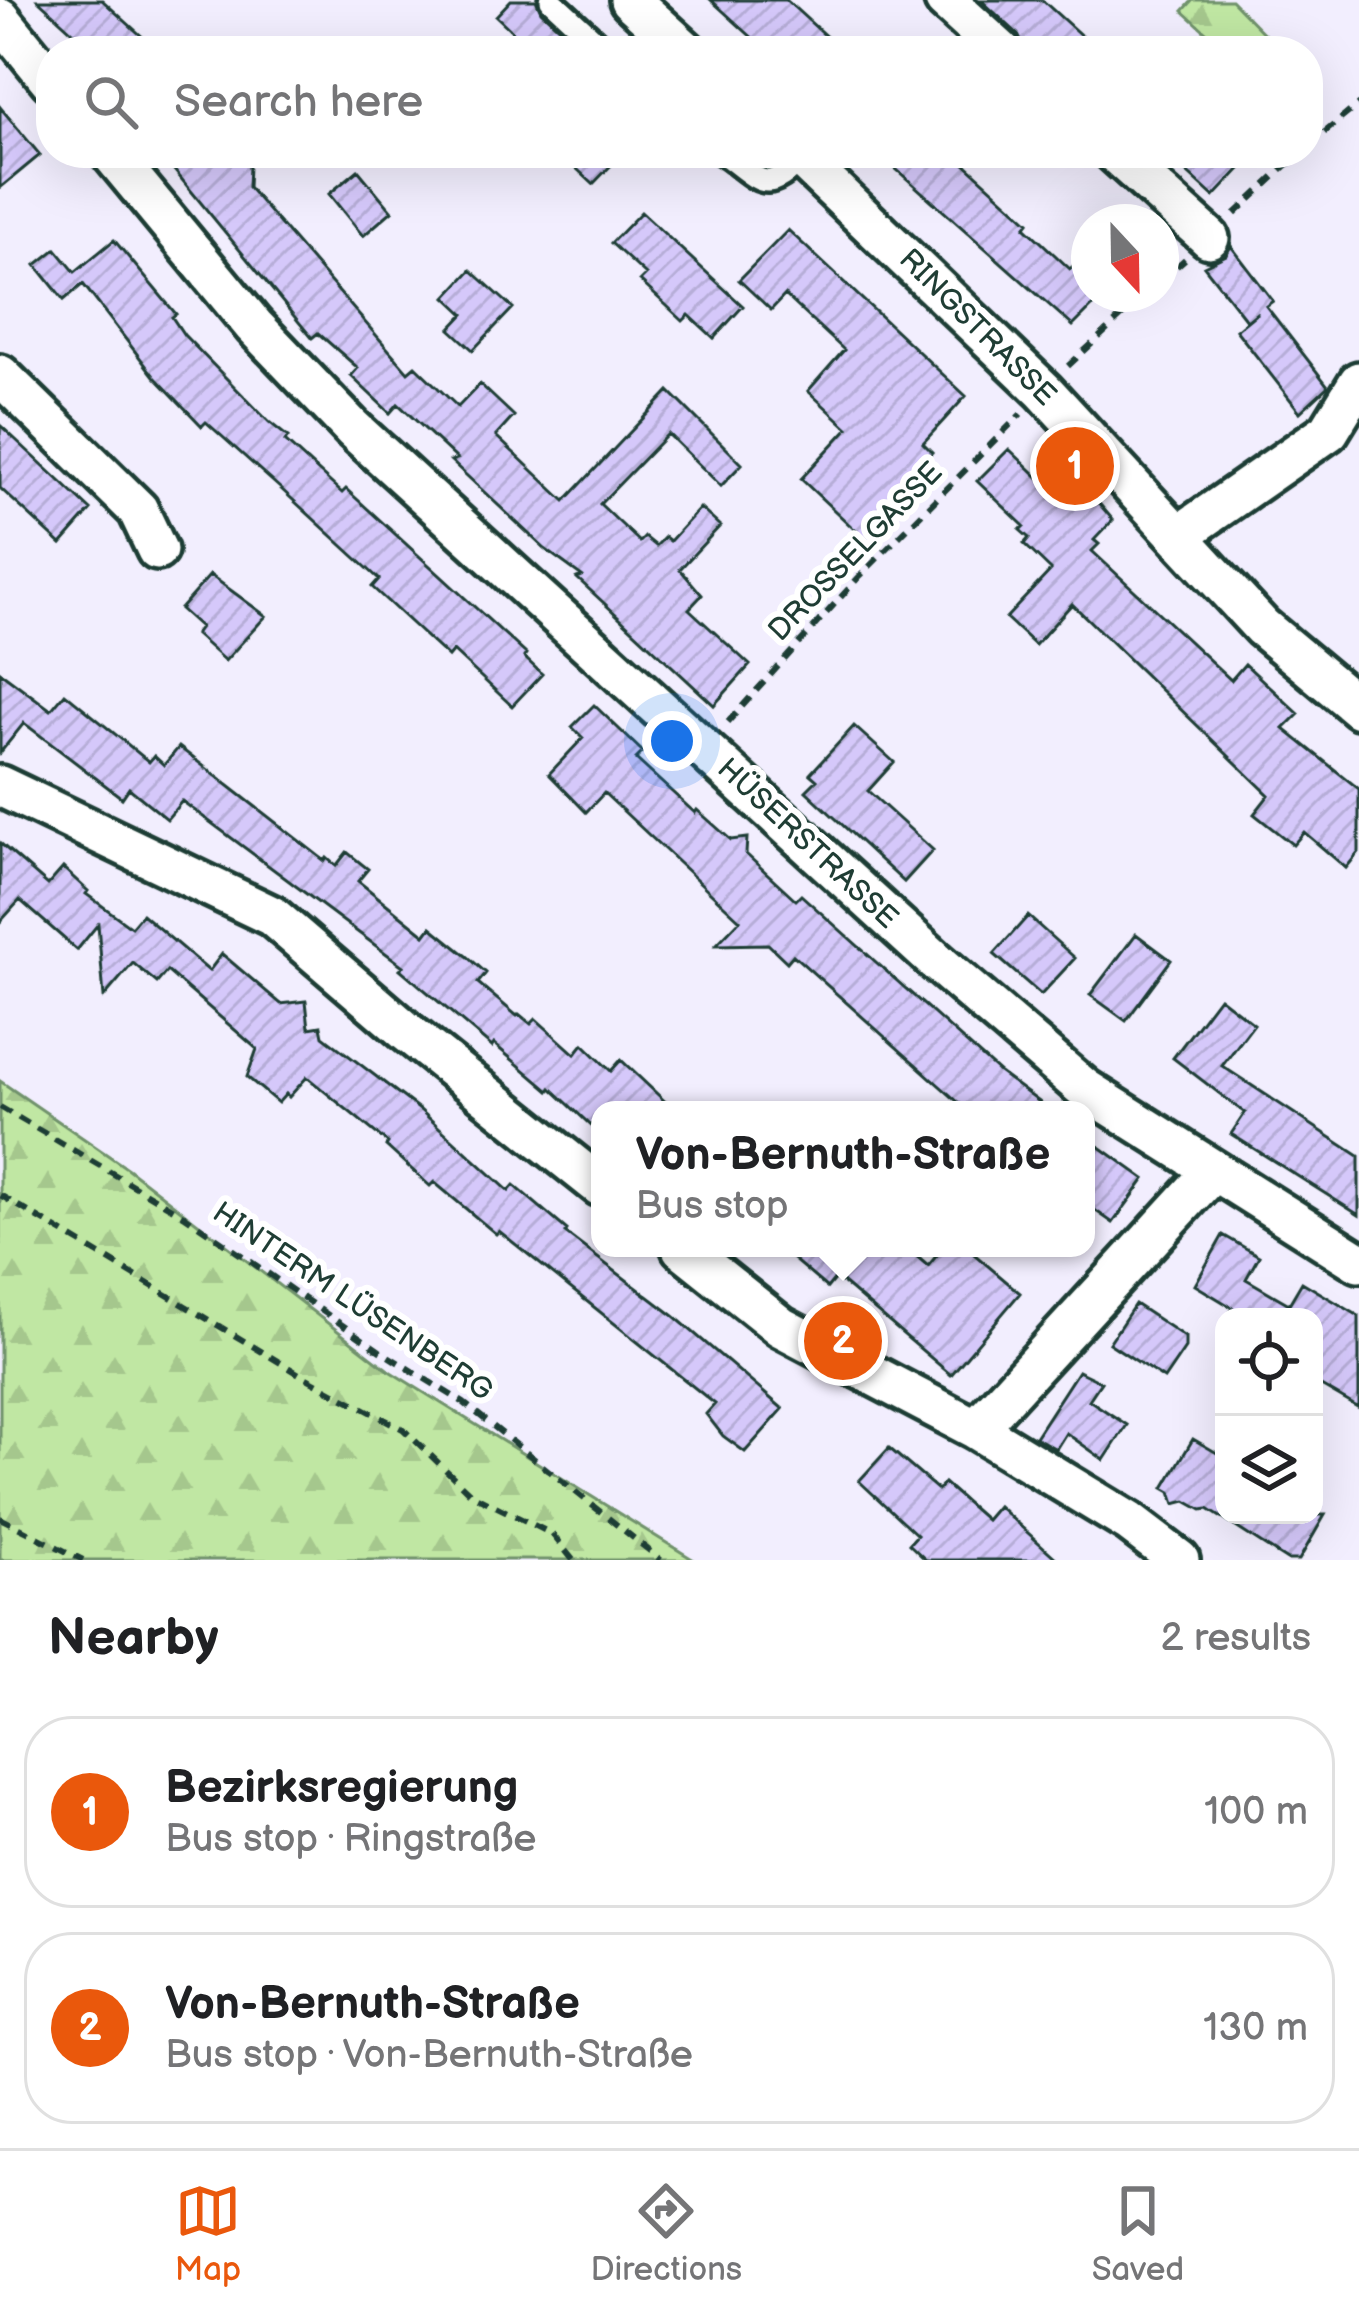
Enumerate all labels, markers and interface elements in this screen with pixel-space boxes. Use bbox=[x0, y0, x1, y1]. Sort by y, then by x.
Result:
search box bbox=[36, 36, 1323, 168]
icon: search bbox=[78, 69, 144, 135]
text: Search here bbox=[174, 75, 423, 130]
north arrow bbox=[1071, 204, 1179, 312]
street label: RINGSTRASSE bbox=[891, 242, 1063, 414]
pin: 1 bbox=[1036, 421, 1114, 511]
street label: DROSSELGASSE bbox=[761, 455, 950, 649]
your location bbox=[642, 711, 702, 771]
street label: HÜSERSTRASSE bbox=[710, 751, 905, 937]
popup bbox=[591, 1101, 1095, 1257]
text: Von-Bernuth-Straße bbox=[636, 1128, 1050, 1183]
text: Bus stop bbox=[636, 1183, 789, 1230]
street label: HINTERM LÜSENBERG bbox=[206, 1195, 499, 1409]
pin: 2 bbox=[804, 1296, 882, 1386]
map controls bbox=[1215, 1308, 1323, 1524]
button: locate bbox=[1215, 1308, 1323, 1416]
button: layers bbox=[1215, 1416, 1323, 1524]
text: Nearby bbox=[48, 1608, 219, 1669]
text: 2 results bbox=[1160, 1615, 1311, 1662]
text: Bezirksregierung bbox=[165, 1761, 518, 1816]
text: 1 bbox=[82, 1789, 98, 1836]
text: 100 m bbox=[1204, 1789, 1308, 1836]
text: Bus stop · Ringstraße bbox=[165, 1816, 536, 1863]
text: Von-Bernuth-Straße bbox=[165, 1977, 580, 2032]
text: 2 bbox=[78, 2005, 102, 2052]
text: 130 m bbox=[1203, 2005, 1308, 2052]
text: Bus stop · Von-Bernuth-Straße bbox=[165, 2032, 693, 2079]
tab: Map bbox=[175, 2178, 241, 2290]
tab: Directions bbox=[590, 2178, 742, 2290]
tab: Saved bbox=[1092, 2178, 1184, 2290]

